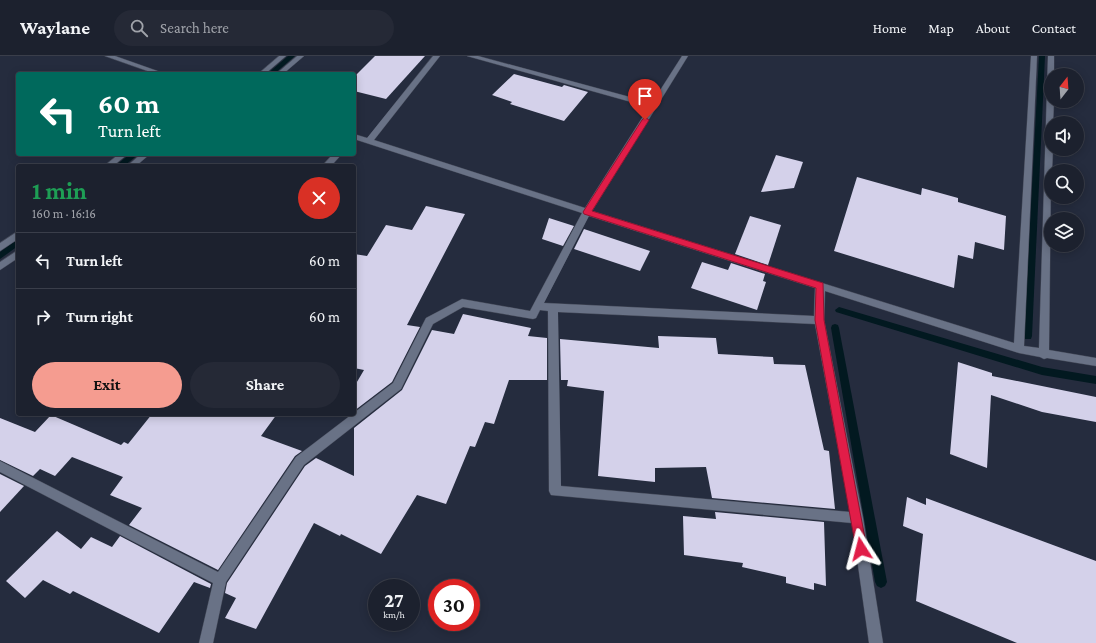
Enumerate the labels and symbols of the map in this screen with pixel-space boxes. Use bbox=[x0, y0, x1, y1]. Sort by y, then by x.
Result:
north arrow bbox=[1044, 68, 1084, 108]
pin bbox=[628, 79, 662, 120]
position arrow bbox=[840, 528, 882, 570]
speed limit sign: 30 bbox=[428, 579, 480, 631]

